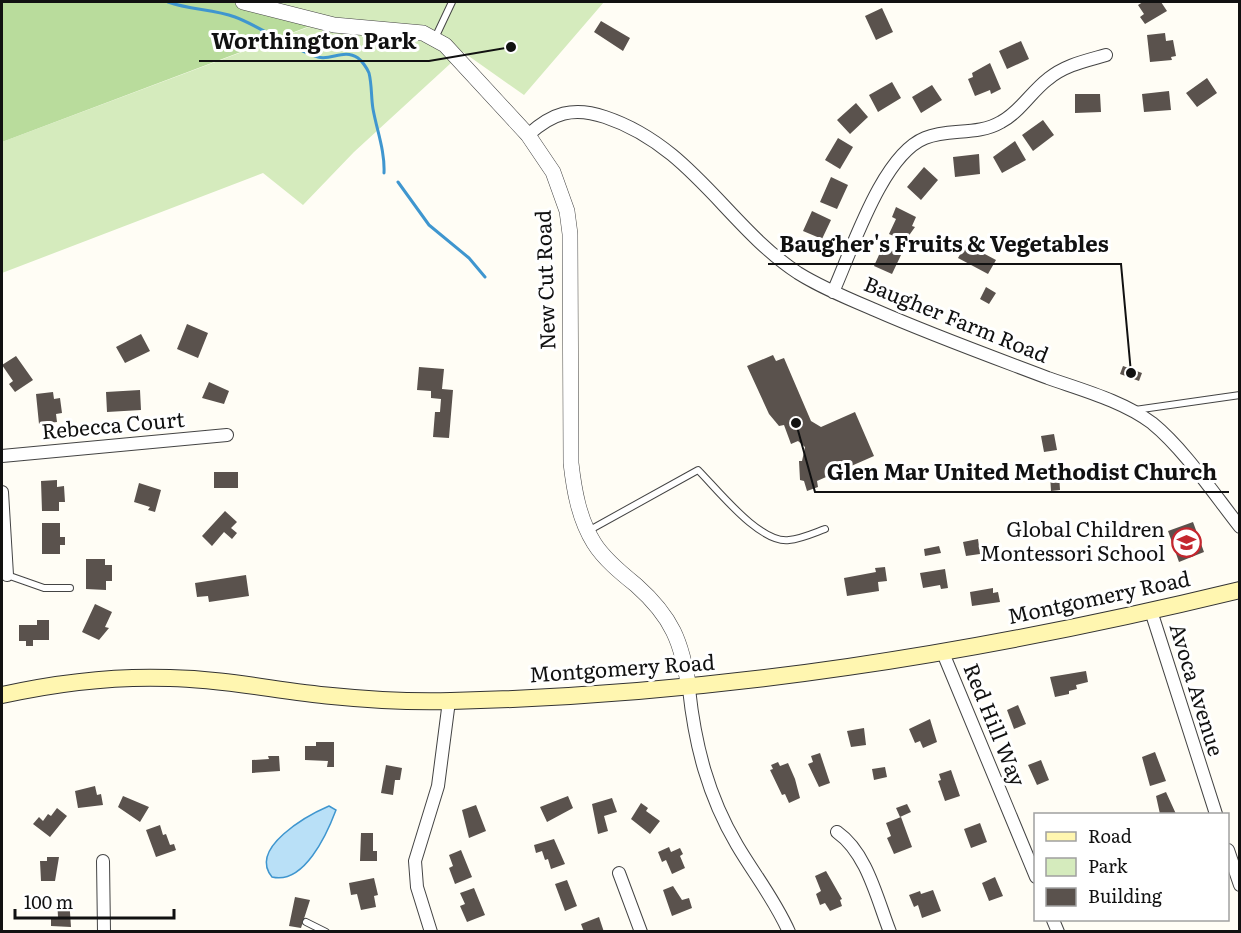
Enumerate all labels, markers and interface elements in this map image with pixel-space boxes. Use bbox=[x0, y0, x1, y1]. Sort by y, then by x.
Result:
callout: Worthington Park bbox=[199, 21, 429, 61]
text: Worthington Park bbox=[211, 23, 417, 56]
street label: New Cut Road bbox=[526, 209, 561, 351]
callout: Baugher's Fruits & Vegetables bbox=[768, 224, 1121, 264]
text: Baugher's Fruits & Vegetables bbox=[779, 226, 1109, 259]
street label: Baugher Farm Road bbox=[860, 266, 1054, 369]
street label: Rebecca Court bbox=[40, 402, 186, 445]
callout: Glen Mar United Methodist Church bbox=[815, 452, 1229, 492]
text: Glen Mar United Methodist Church bbox=[827, 454, 1217, 487]
place label: Global Children Montessori School bbox=[980, 512, 1165, 567]
school or university icon: Global Children Montessori School bbox=[1170, 526, 1202, 558]
street label: Montgomery Road bbox=[1004, 561, 1193, 630]
street label: Avoca Avenue bbox=[1163, 619, 1233, 760]
street label: Montgomery Road bbox=[528, 645, 716, 688]
street label: Red Hill Way bbox=[958, 658, 1035, 791]
legend bbox=[1034, 813, 1229, 921]
text: Road bbox=[1088, 822, 1132, 849]
text: Park bbox=[1088, 852, 1129, 879]
scale bar bbox=[15, 882, 174, 920]
text: Building bbox=[1088, 882, 1163, 909]
text: 100 m bbox=[24, 888, 73, 915]

